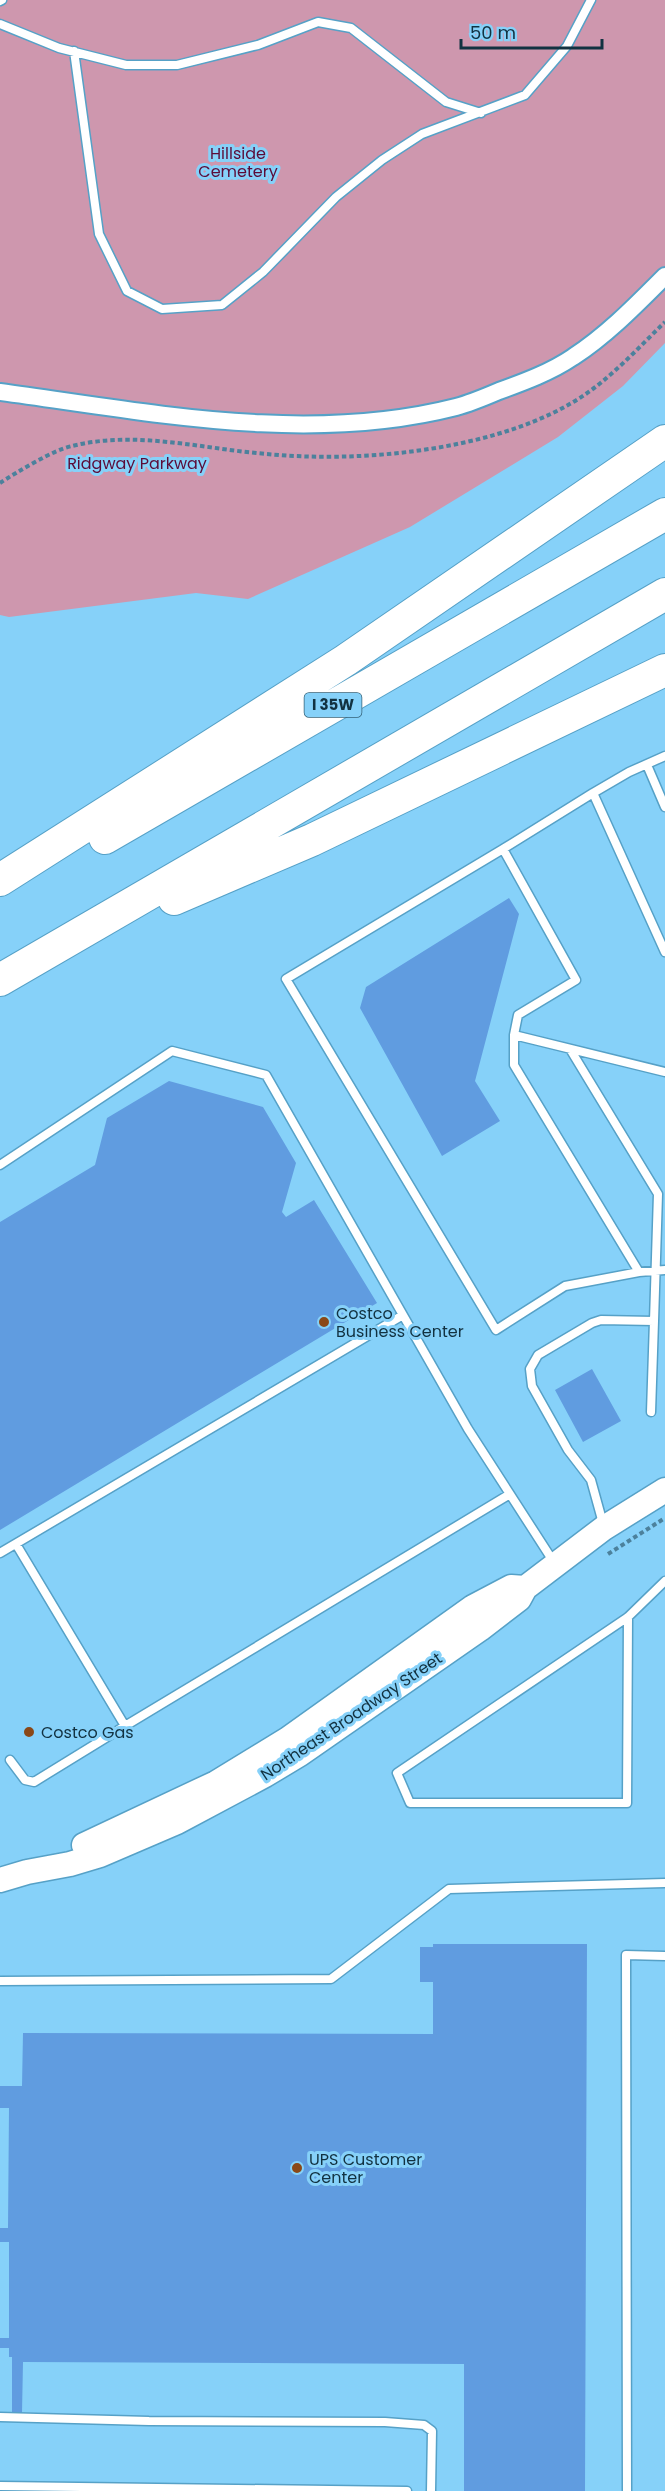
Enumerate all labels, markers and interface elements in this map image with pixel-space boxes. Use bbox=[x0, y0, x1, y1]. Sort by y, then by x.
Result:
scale bar bbox=[461, 12, 602, 50]
text: 50 m bbox=[470, 20, 516, 45]
park label: Hillside Cemetery bbox=[198, 142, 278, 183]
park label: Ridgway Parkway bbox=[67, 452, 207, 475]
road number: I 35W bbox=[304, 693, 362, 717]
place label: Costco Business Center bbox=[336, 1302, 464, 1343]
marker: Costco Business Center bbox=[317, 1315, 331, 1329]
street label: Northeast Broadway Street bbox=[256, 1647, 447, 1786]
place label: Costco Gas bbox=[41, 1721, 134, 1744]
marker: Costco Gas bbox=[22, 1725, 36, 1739]
place label: UPS Customer Center bbox=[309, 2148, 422, 2189]
marker: UPS Customer Center bbox=[290, 2161, 304, 2175]

